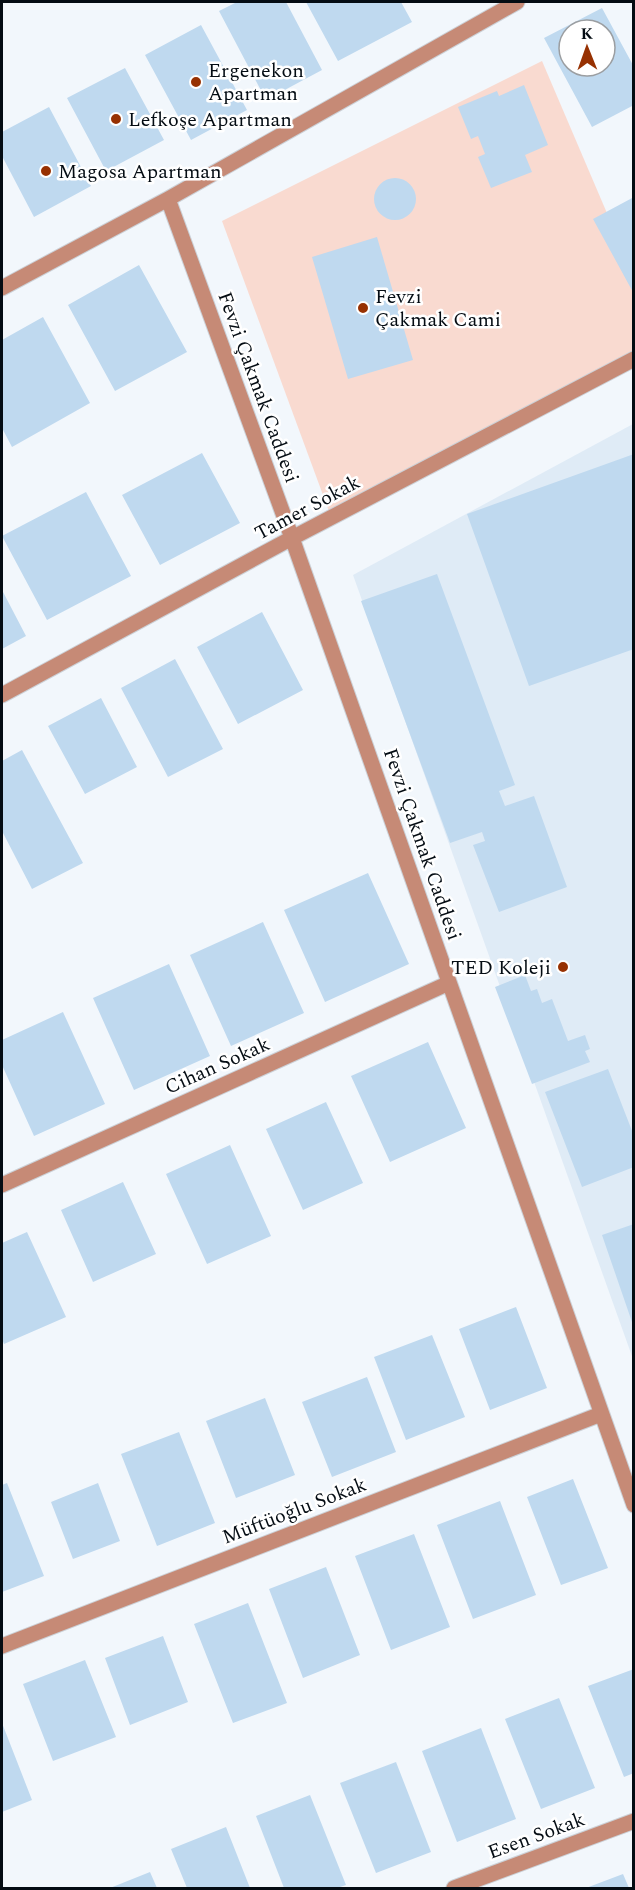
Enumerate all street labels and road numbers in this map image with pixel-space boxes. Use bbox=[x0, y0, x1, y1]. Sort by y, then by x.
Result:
street label: Fevzi Çakmak Caddesi bbox=[210, 288, 307, 487]
street label: Tamer Sokak bbox=[249, 467, 366, 548]
street label: Fevzi Çakmak Caddesi bbox=[375, 744, 469, 944]
street label: Cihan Sokak bbox=[160, 1029, 275, 1102]
street label: Müftüoğlu Sokak bbox=[218, 1470, 371, 1552]
street label: Esen Sokak bbox=[484, 1804, 589, 1867]

